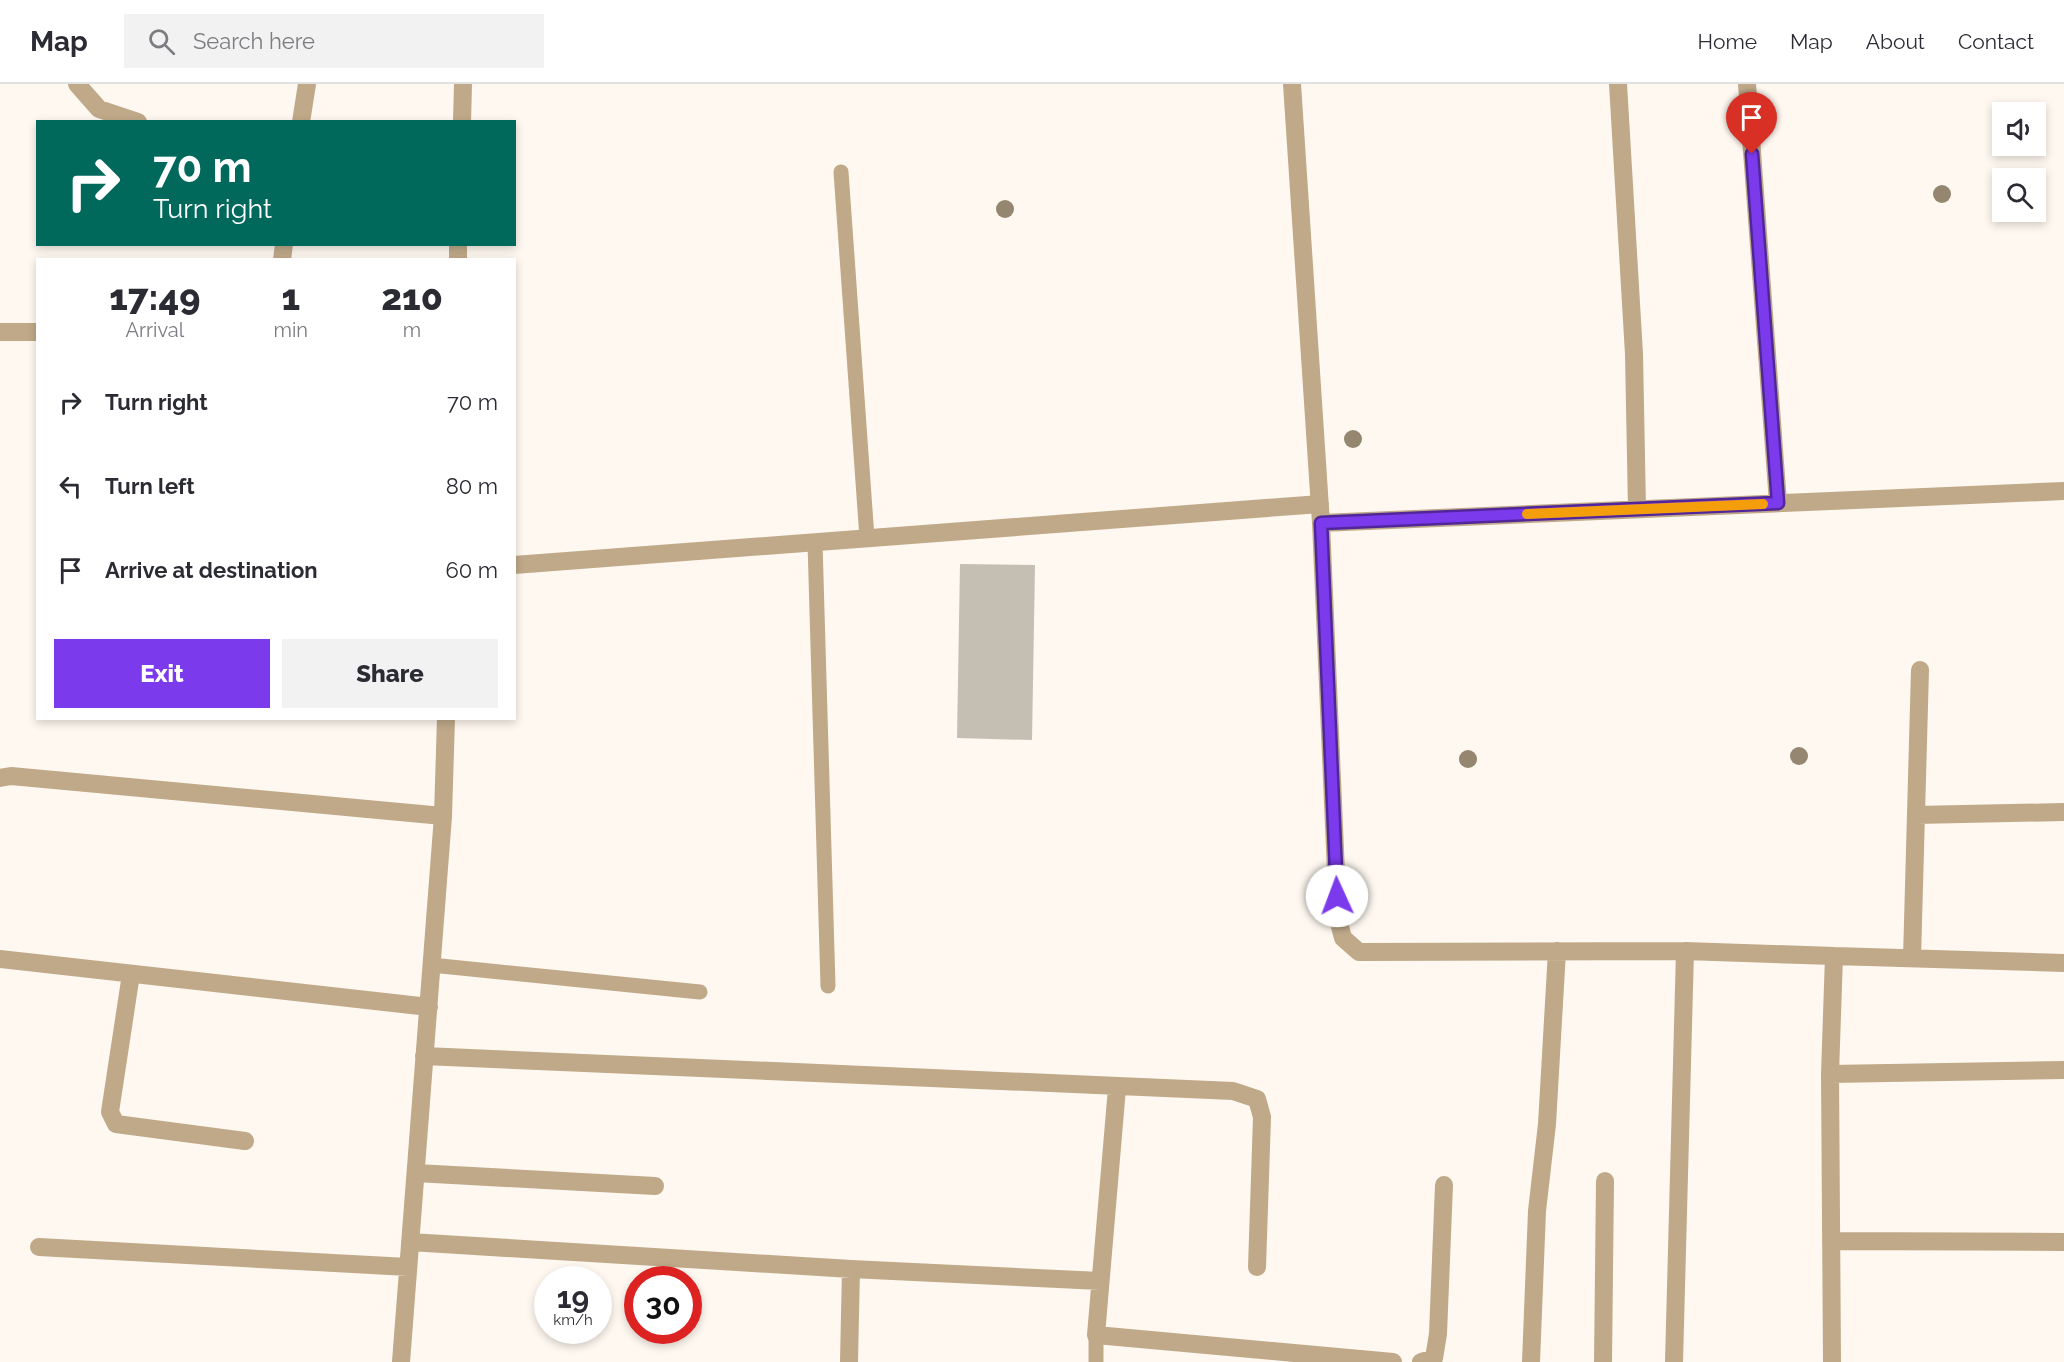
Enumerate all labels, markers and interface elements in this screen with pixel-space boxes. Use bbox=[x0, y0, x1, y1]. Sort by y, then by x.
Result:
search box bbox=[124, 14, 544, 68]
text: Map bbox=[30, 25, 88, 58]
icon: search bbox=[145, 25, 178, 58]
text: Search here bbox=[193, 28, 315, 54]
text: Home bbox=[1698, 29, 1757, 54]
text: Map bbox=[1790, 29, 1833, 54]
text: About bbox=[1866, 29, 1925, 54]
text: Contact bbox=[1958, 29, 2034, 54]
pin bbox=[1726, 92, 1777, 154]
icon: arrive bbox=[1735, 101, 1768, 134]
map controls bbox=[1992, 102, 2046, 222]
button: sound bbox=[1992, 102, 2046, 156]
text: 70 m bbox=[153, 143, 252, 192]
icon: right bbox=[54, 144, 132, 222]
button: search bbox=[1992, 168, 2046, 222]
text: Turn right bbox=[153, 193, 272, 224]
text: 17:49 bbox=[109, 276, 200, 318]
text: 1 bbox=[281, 276, 300, 318]
text: 210 bbox=[381, 276, 443, 318]
text: Arrival bbox=[125, 318, 184, 342]
text: min bbox=[274, 318, 308, 342]
text: m bbox=[403, 318, 421, 342]
icon: right bbox=[54, 386, 87, 419]
text: Turn right bbox=[105, 389, 208, 415]
text: 70 m bbox=[447, 389, 498, 415]
icon: left bbox=[54, 470, 87, 503]
text: Turn left bbox=[105, 473, 195, 499]
text: 80 m bbox=[446, 473, 498, 499]
icon: arrive bbox=[54, 554, 87, 587]
text: Arrive at destination bbox=[105, 557, 318, 583]
text: 60 m bbox=[445, 557, 498, 583]
button: Exit bbox=[54, 639, 270, 708]
button: Share bbox=[282, 639, 498, 708]
position arrow bbox=[1305, 864, 1369, 928]
speed limit sign: 30 bbox=[624, 1266, 702, 1344]
text: 19 bbox=[557, 1280, 589, 1315]
text: km/h bbox=[553, 1311, 593, 1329]

